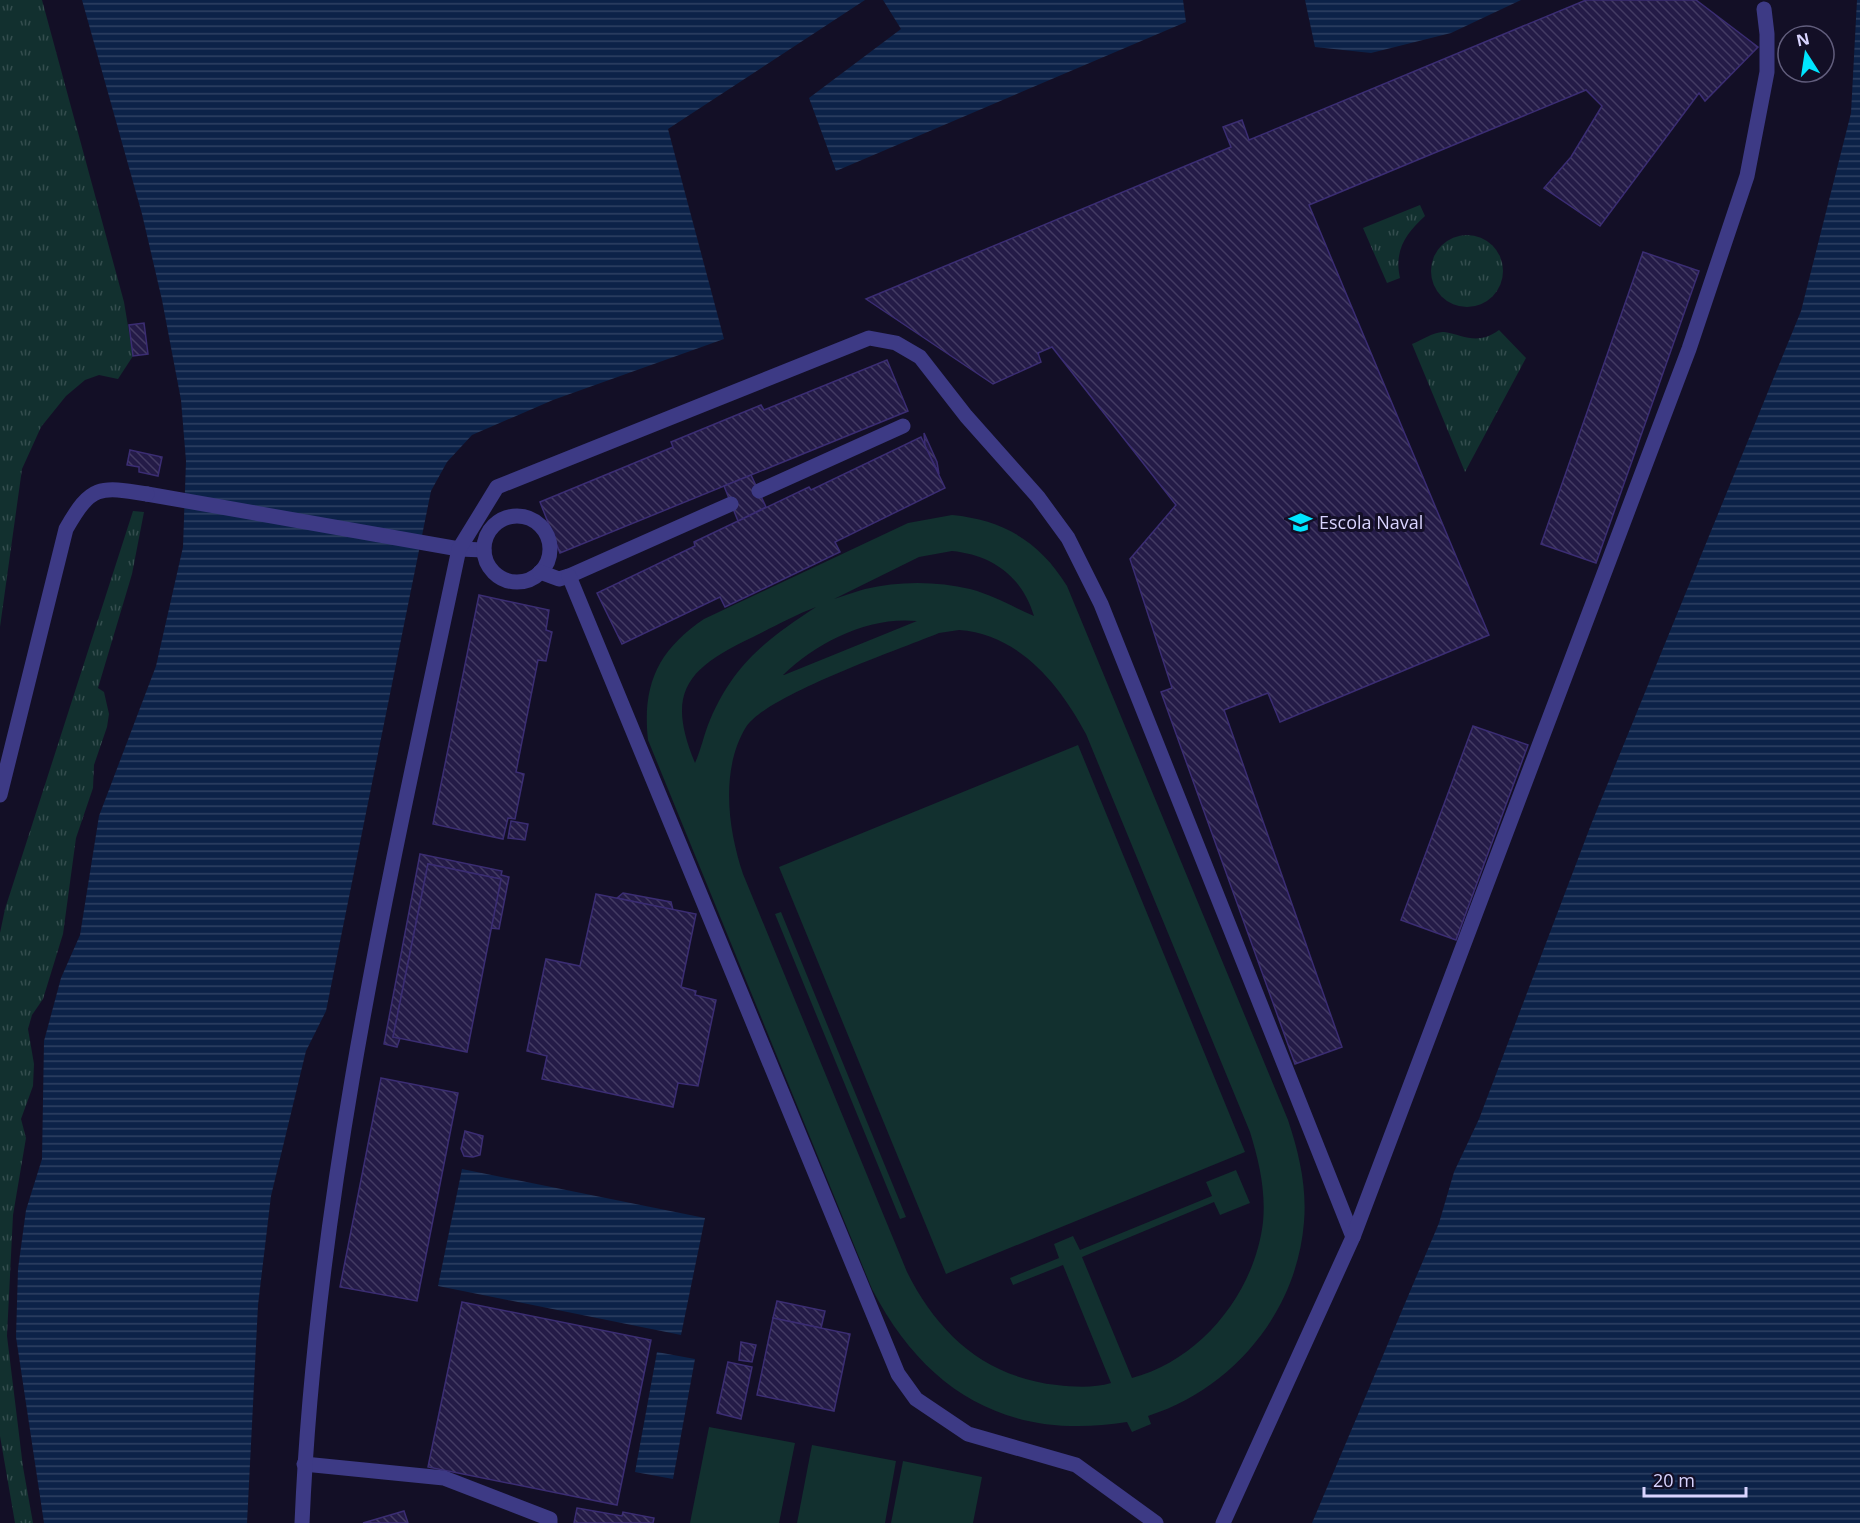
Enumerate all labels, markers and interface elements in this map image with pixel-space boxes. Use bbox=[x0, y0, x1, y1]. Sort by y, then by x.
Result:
north arrow bbox=[1776, 24, 1836, 84]
text: N bbox=[1794, 27, 1812, 51]
school or university icon: Escola Naval bbox=[1288, 509, 1314, 535]
place label: Escola Naval bbox=[1319, 510, 1423, 534]
scale bar bbox=[1644, 1460, 1746, 1498]
text: 20 m bbox=[1653, 1468, 1695, 1492]

